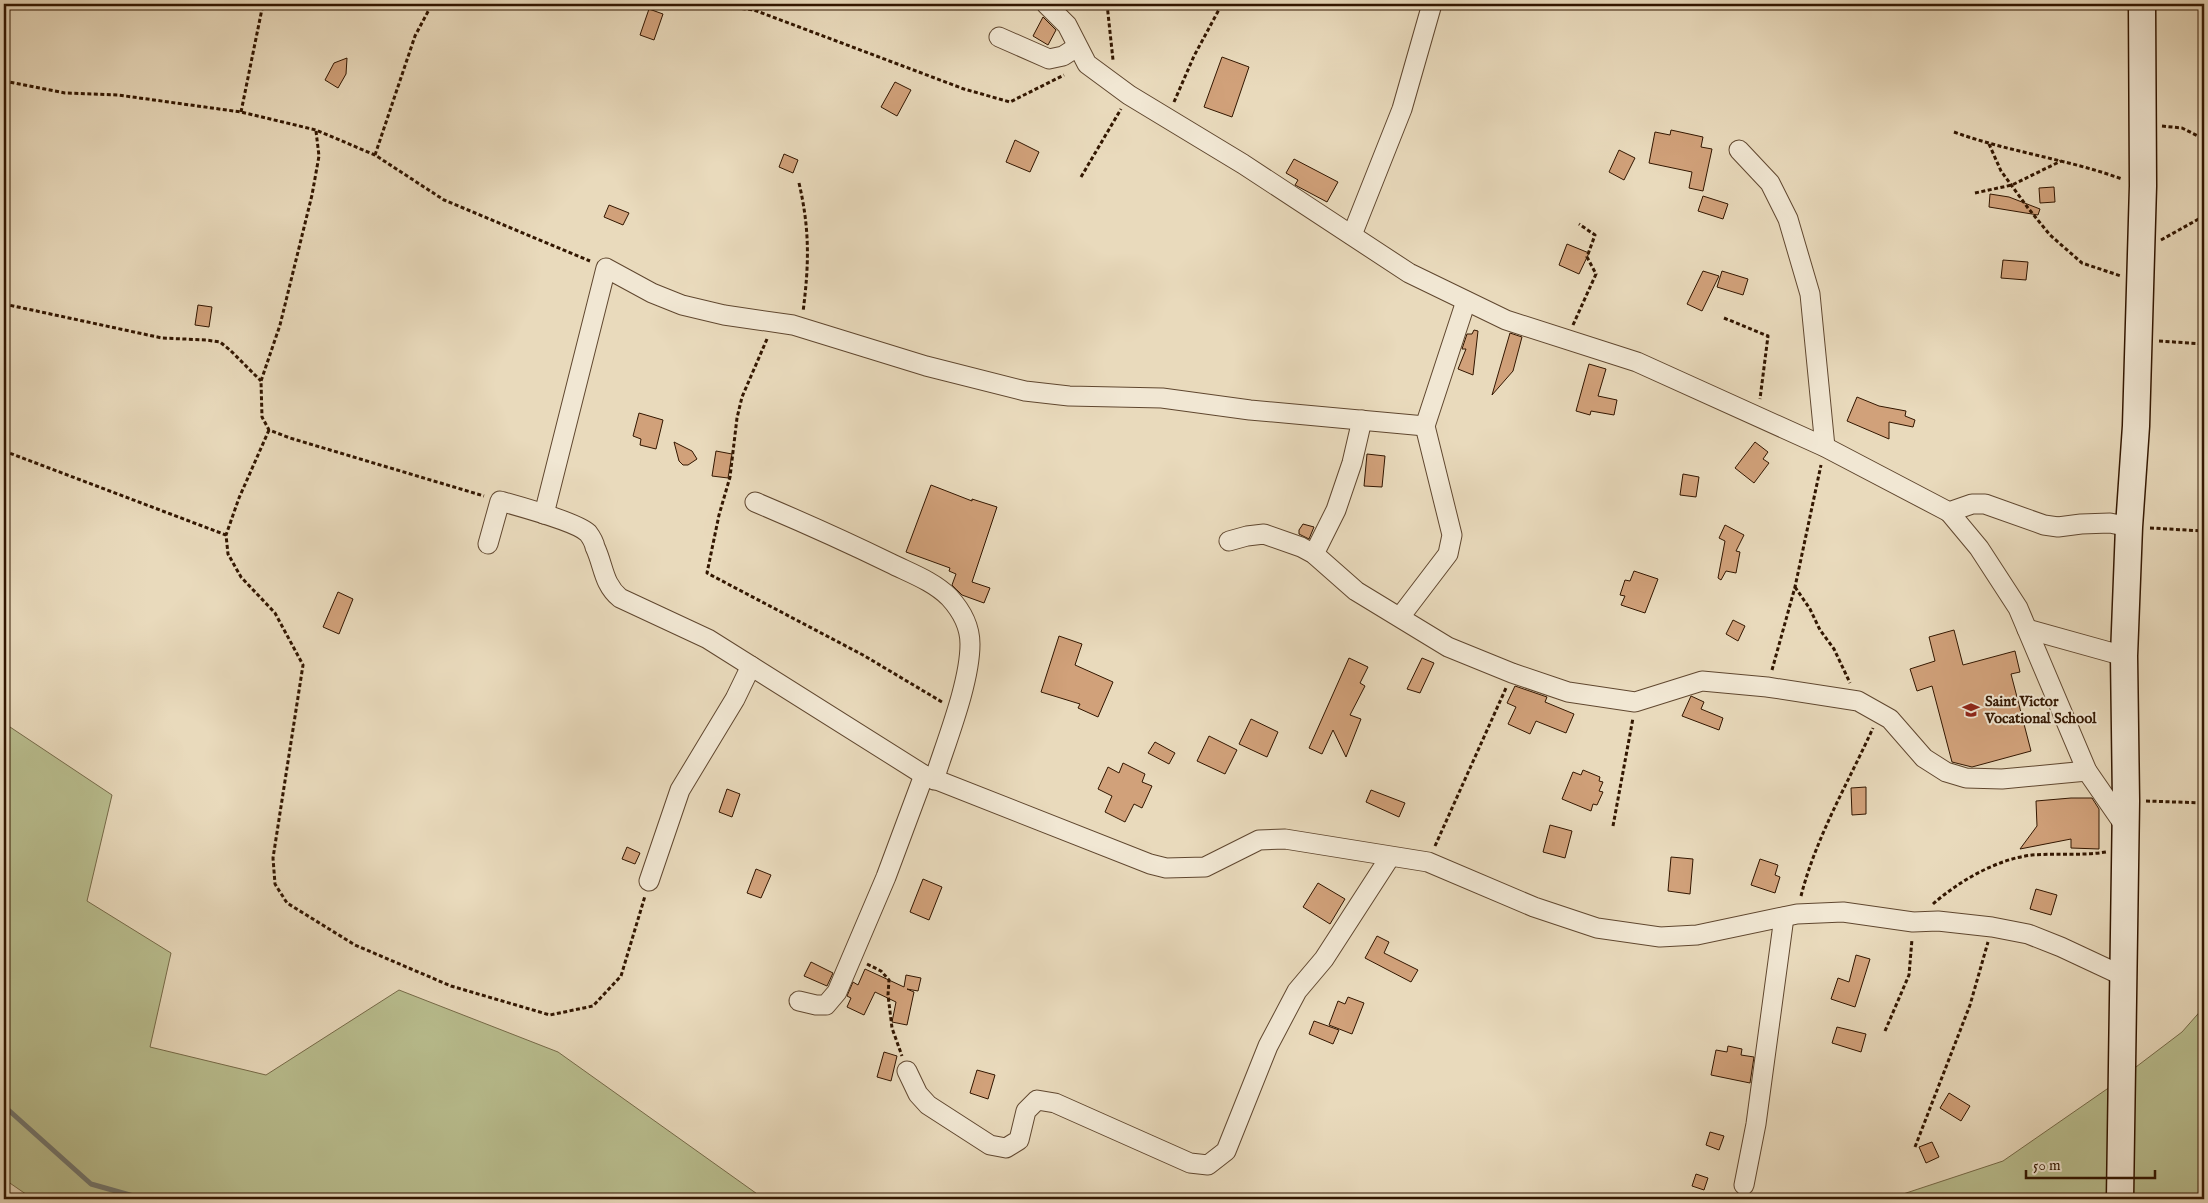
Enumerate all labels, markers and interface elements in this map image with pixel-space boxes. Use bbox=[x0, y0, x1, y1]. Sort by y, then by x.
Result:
place label: Saint Victor Vocational School bbox=[1984, 692, 2097, 728]
school or university icon: Saint Victor Vocational School bbox=[1961, 700, 1981, 720]
scale bar bbox=[2026, 1148, 2154, 1180]
text: 50 m bbox=[2033, 1156, 2061, 1175]

